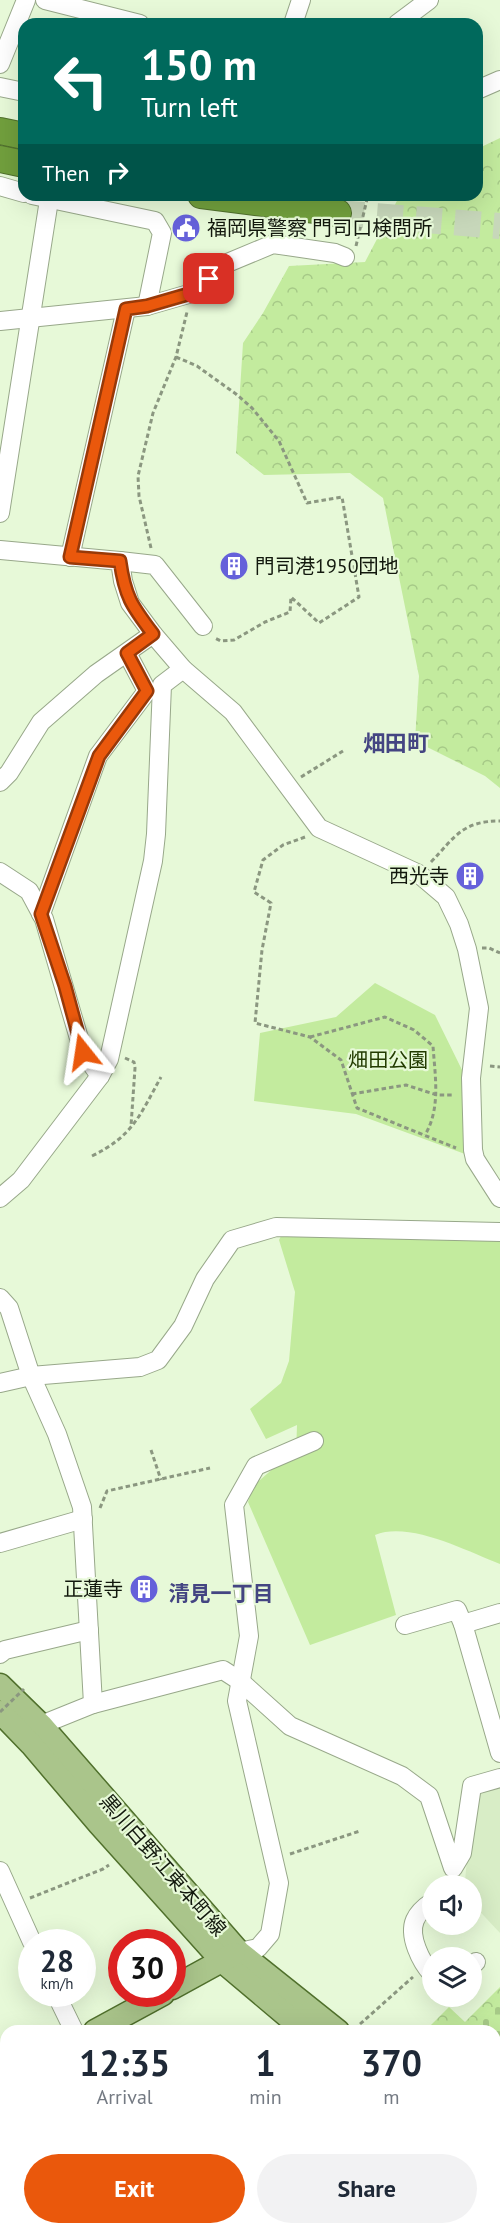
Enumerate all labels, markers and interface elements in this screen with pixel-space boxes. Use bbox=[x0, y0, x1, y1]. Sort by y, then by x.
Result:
text: 150 m bbox=[141, 37, 257, 92]
icon: left bbox=[42, 42, 120, 120]
text: Turn left bbox=[141, 90, 238, 124]
icon: right bbox=[101, 156, 134, 189]
text: Then bbox=[42, 159, 89, 187]
public building icon: 福岡県警察 門司口検問所 bbox=[170, 212, 202, 244]
place label: 福岡県警察 門司口検問所 bbox=[207, 215, 432, 241]
pin bbox=[183, 253, 234, 304]
icon: arrive bbox=[192, 262, 225, 295]
building icon: 門司港1950団地 bbox=[218, 550, 250, 582]
place label: 門司港1950団地 bbox=[255, 553, 399, 579]
district label: 畑田町 bbox=[363, 729, 429, 757]
building icon: 西光寺 bbox=[454, 860, 486, 892]
place label: 西光寺 bbox=[389, 863, 449, 889]
position arrow bbox=[51, 1020, 115, 1084]
park label: 畑田公園 bbox=[348, 1047, 428, 1073]
building icon: 正蓮寺 bbox=[128, 1573, 160, 1605]
place label: 正蓮寺 bbox=[63, 1576, 123, 1602]
district label: 清見一丁目 bbox=[169, 1580, 274, 1607]
street label: 黒川白野江東本町線 bbox=[94, 1789, 232, 1941]
map controls bbox=[422, 1875, 482, 2007]
button: sound bbox=[422, 1875, 482, 1935]
speed limit sign: 30 bbox=[108, 1929, 186, 2007]
text: 28 bbox=[40, 1941, 74, 1980]
button: layers bbox=[422, 1947, 482, 2007]
text: km/h bbox=[41, 1974, 73, 1993]
text: 12:35 bbox=[79, 2039, 170, 2086]
text: 1 bbox=[255, 2039, 276, 2086]
text: 370 bbox=[361, 2039, 422, 2086]
text: Arrival bbox=[97, 2084, 153, 2110]
text: min bbox=[249, 2084, 282, 2110]
text: m bbox=[383, 2084, 400, 2110]
button: Exit bbox=[24, 2154, 245, 2223]
button: Share bbox=[257, 2154, 477, 2223]

